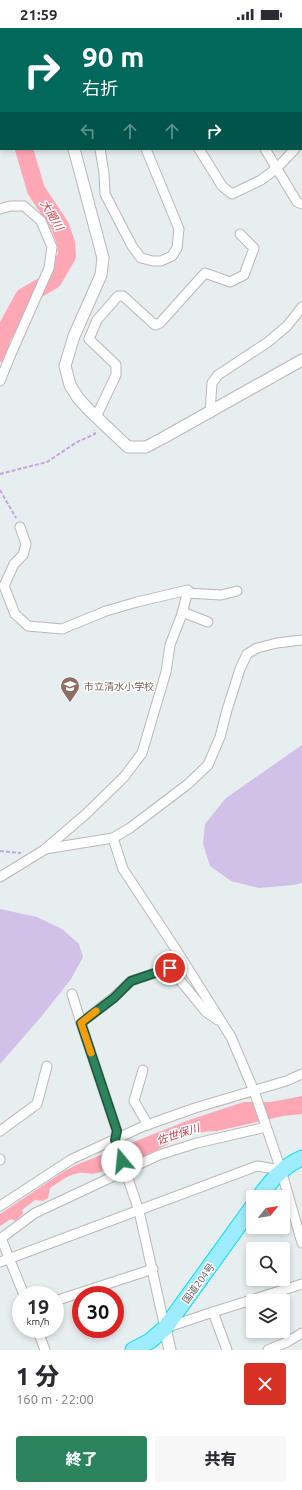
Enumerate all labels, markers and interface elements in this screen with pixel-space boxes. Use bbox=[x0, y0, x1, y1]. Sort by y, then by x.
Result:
text: 21:59 bbox=[20, 6, 58, 23]
text: 90 m bbox=[82, 41, 144, 72]
icon: right bbox=[16, 44, 68, 96]
text: 右折 bbox=[82, 78, 118, 98]
icon: left bbox=[77, 120, 99, 142]
icon: ahead bbox=[119, 120, 141, 142]
icon: ahead bbox=[161, 120, 183, 142]
icon: right bbox=[203, 120, 225, 142]
water label: 大聞川 bbox=[38, 198, 66, 233]
school or university icon: 市立清水小学校 bbox=[59, 675, 81, 703]
place label: 市立清水小学校 bbox=[84, 681, 154, 692]
pin bbox=[153, 951, 187, 985]
icon: arrive bbox=[159, 957, 181, 979]
water label: 佐世保川 bbox=[155, 1121, 202, 1147]
position arrow bbox=[101, 1140, 143, 1182]
north arrow bbox=[246, 1190, 290, 1234]
map controls bbox=[246, 1190, 290, 1338]
button: search bbox=[246, 1242, 290, 1286]
street label: 国道204号 bbox=[180, 1261, 217, 1306]
speed limit sign: 30 bbox=[72, 1286, 124, 1338]
button: layers bbox=[246, 1294, 290, 1338]
text: 19 bbox=[27, 1295, 49, 1318]
text: km/h bbox=[26, 1316, 50, 1327]
text: 1 分 bbox=[16, 1363, 59, 1390]
button: close bbox=[244, 1363, 286, 1405]
text: 160 m · 22:00 bbox=[16, 1392, 94, 1406]
button: 終了 bbox=[16, 1436, 147, 1482]
button: 共有 bbox=[155, 1436, 286, 1482]

